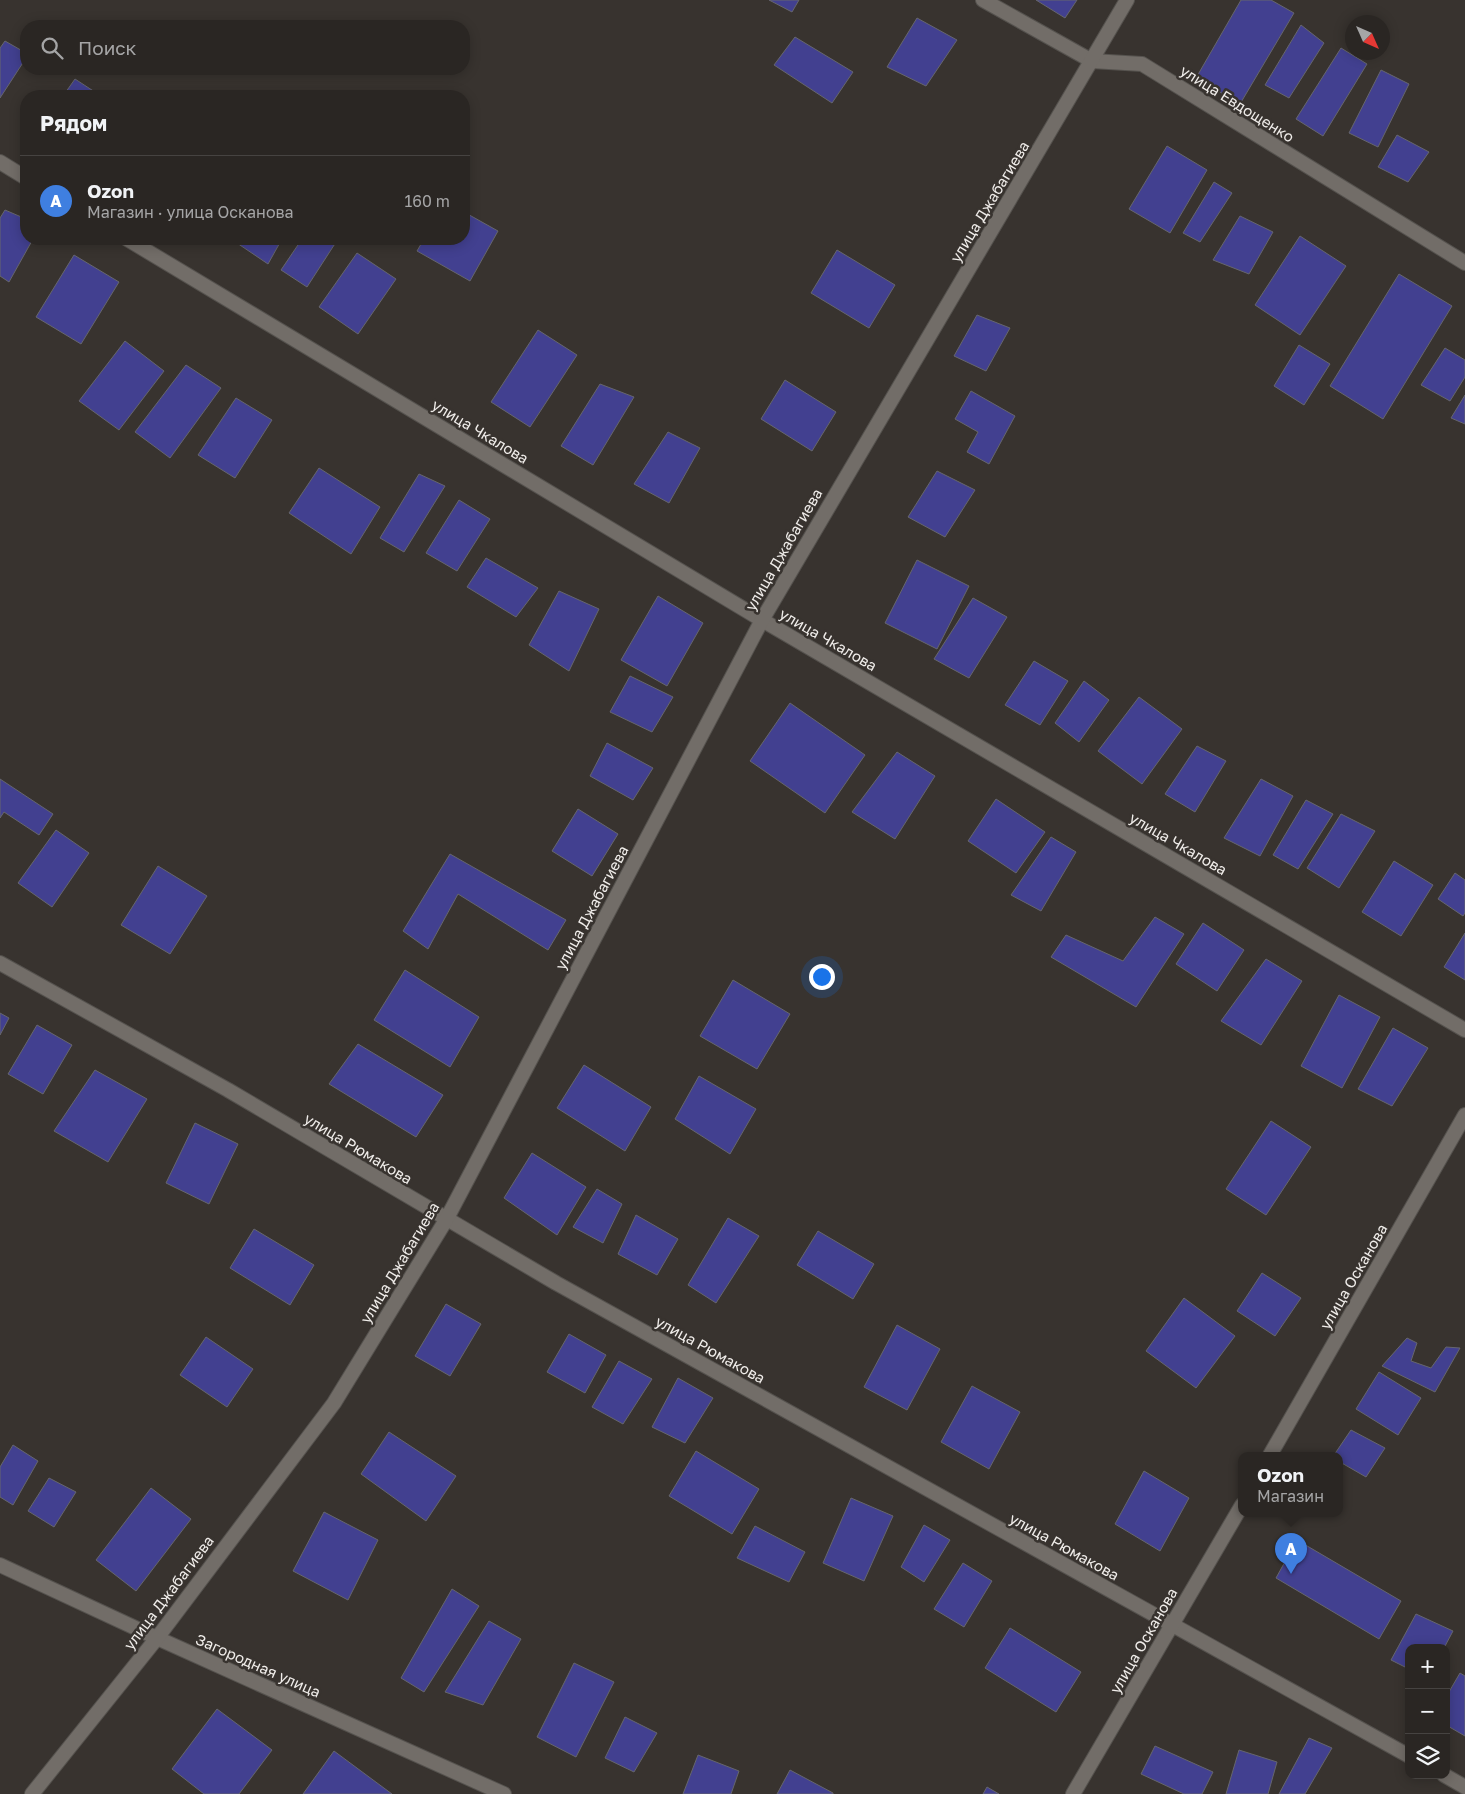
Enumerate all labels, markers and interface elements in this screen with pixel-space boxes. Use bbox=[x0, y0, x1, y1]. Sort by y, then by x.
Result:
north arrow bbox=[1345, 15, 1390, 60]
search box bbox=[20, 20, 470, 75]
icon: search bbox=[38, 34, 66, 62]
text: Поиск bbox=[78, 36, 137, 59]
street label: улица Евдощенко bbox=[1177, 61, 1298, 146]
text: Рядом bbox=[40, 110, 107, 136]
street label: улица Джабагиева bbox=[946, 138, 1032, 265]
text: Ozon bbox=[87, 179, 134, 202]
text: A bbox=[50, 191, 62, 211]
text: 160 m bbox=[404, 191, 450, 211]
text: Магазин · улица Осканова bbox=[87, 202, 294, 222]
street label: улица Чкалова bbox=[429, 395, 532, 467]
street label: улица Джабагиева bbox=[741, 485, 825, 614]
street label: улица Чкалова bbox=[777, 604, 880, 674]
street label: улица Чкалова bbox=[1127, 808, 1230, 878]
street label: улица Джабагиева bbox=[551, 842, 632, 973]
your location bbox=[809, 964, 835, 990]
street label: улица Рюмакова bbox=[301, 1109, 416, 1187]
street label: улица Джабагиева bbox=[356, 1199, 442, 1326]
street label: улица Осканова bbox=[1316, 1220, 1391, 1333]
street label: улица Рюмакова bbox=[652, 1312, 769, 1387]
popup bbox=[1238, 1452, 1343, 1517]
text: Ozon bbox=[1257, 1463, 1304, 1486]
text: Магазин bbox=[1257, 1486, 1324, 1506]
street label: улица Рюмакова bbox=[1006, 1509, 1123, 1584]
street label: улица Джабагиева bbox=[119, 1532, 217, 1653]
pin: A bbox=[1275, 1533, 1307, 1574]
street label: улица Осканова bbox=[1106, 1584, 1181, 1697]
street label: Загородная улица bbox=[193, 1629, 324, 1701]
map controls bbox=[1405, 1644, 1450, 1779]
button: + bbox=[1405, 1644, 1450, 1689]
button: − bbox=[1405, 1689, 1450, 1734]
button: layers bbox=[1405, 1734, 1450, 1779]

